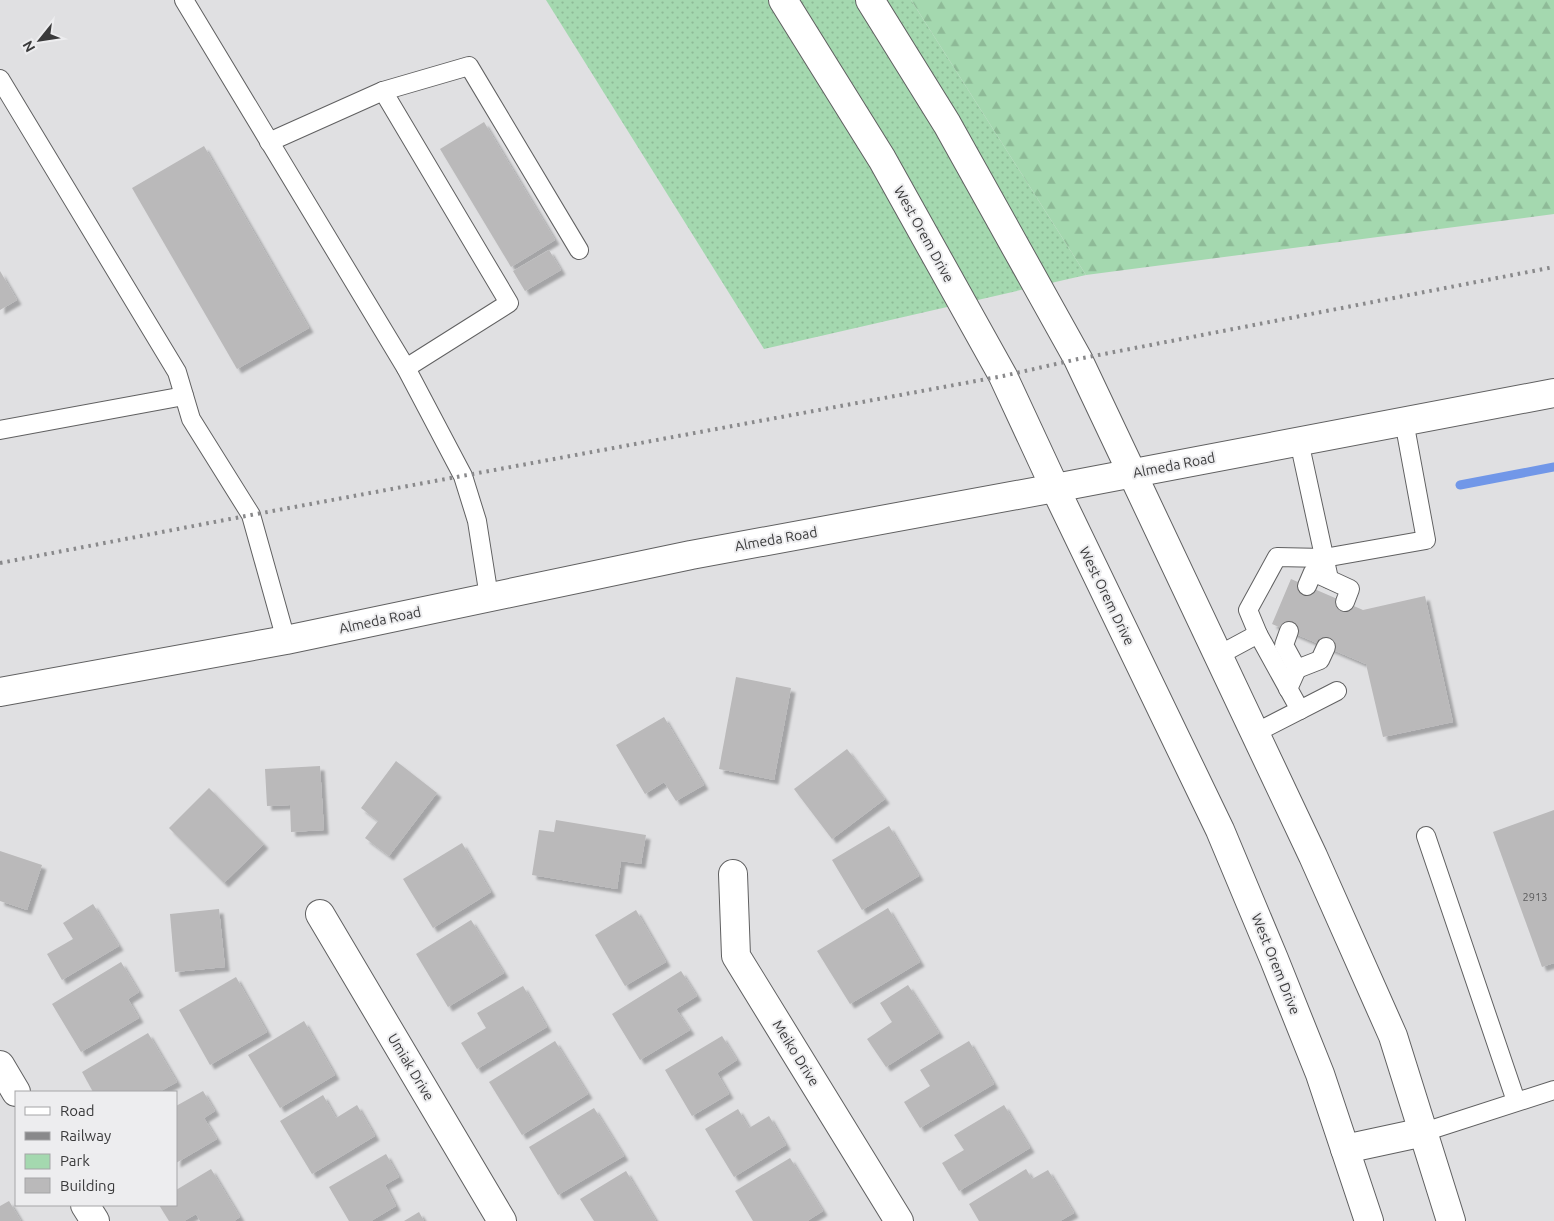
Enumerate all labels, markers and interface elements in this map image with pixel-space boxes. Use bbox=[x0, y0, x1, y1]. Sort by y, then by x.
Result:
north arrow bbox=[15, 15, 65, 65]
text: N bbox=[19, 38, 38, 55]
street label: West Orem Drive bbox=[891, 183, 957, 285]
street label: Almeda Road bbox=[1132, 449, 1216, 481]
street label: Almeda Road bbox=[734, 524, 818, 554]
street label: West Orem Drive bbox=[1076, 544, 1138, 648]
street label: Almeda Road bbox=[338, 603, 422, 637]
house number: 2913 bbox=[1523, 891, 1547, 903]
street label: West Orem Drive bbox=[1248, 911, 1304, 1017]
street label: Meiko Drive bbox=[769, 1017, 823, 1089]
street label: Umiak Drive bbox=[385, 1030, 437, 1104]
legend bbox=[15, 1091, 178, 1206]
text: Road bbox=[60, 1102, 95, 1119]
text: Railway bbox=[60, 1127, 111, 1144]
text: Park bbox=[60, 1152, 90, 1169]
text: Building bbox=[60, 1177, 115, 1194]

